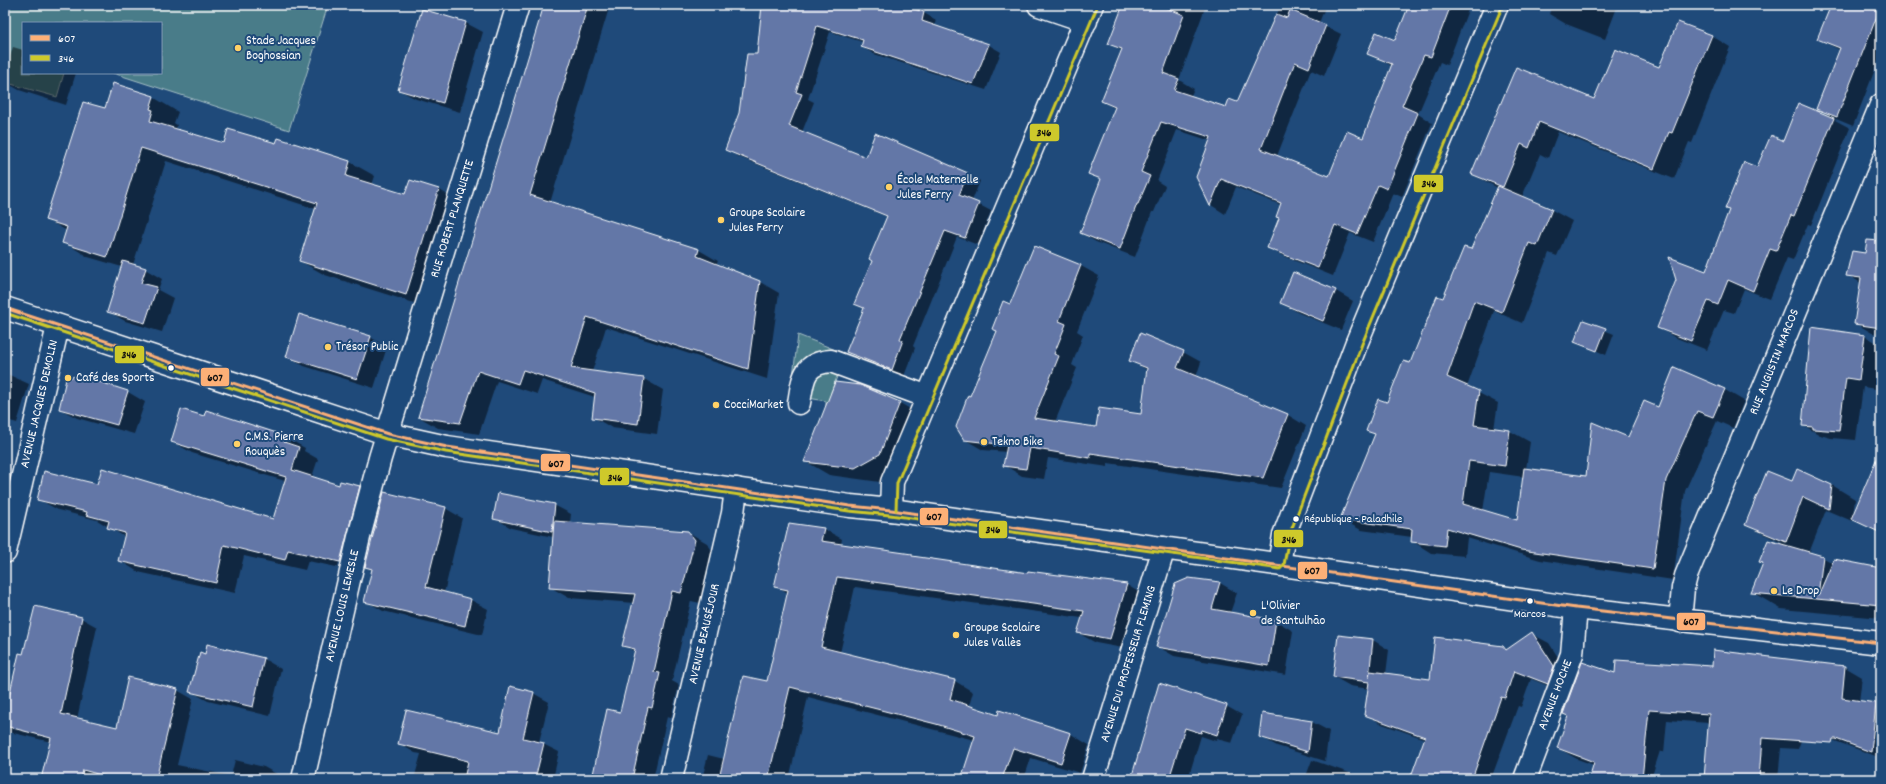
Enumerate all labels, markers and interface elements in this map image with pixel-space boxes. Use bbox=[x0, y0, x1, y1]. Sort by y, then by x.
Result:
legend bbox=[22, 22, 162, 74]
text: 607 bbox=[58, 31, 75, 48]
place label: Stade Jacques Boghossian bbox=[246, 32, 316, 66]
marker: Stade Jacques Boghossian bbox=[233, 43, 243, 53]
text: 346 bbox=[58, 51, 74, 68]
line badge: 346 bbox=[1029, 123, 1060, 142]
text: 346 bbox=[1037, 126, 1052, 142]
street label: RUE ROBERT PLANQUETTE bbox=[426, 157, 480, 280]
place label: École Maternelle Jules Ferry bbox=[897, 171, 979, 205]
line badge: 346 bbox=[1413, 174, 1444, 193]
text: 346 bbox=[1422, 177, 1437, 193]
marker: École Maternelle Jules Ferry bbox=[884, 182, 894, 192]
place label: Groupe Scolaire Jules Ferry bbox=[729, 204, 806, 238]
marker: Groupe Scolaire Jules Ferry bbox=[716, 215, 726, 225]
street label: RUE AUGUSTIN MARCOS bbox=[1745, 306, 1805, 418]
street label: AVENUE JACQUES DEMOLIN bbox=[16, 338, 64, 470]
place label: Trésor Public bbox=[336, 338, 399, 357]
marker: Trésor Public bbox=[323, 342, 333, 352]
line badge: 346 bbox=[114, 345, 145, 364]
text: 346 bbox=[122, 348, 137, 364]
unlabelled marker bbox=[166, 363, 176, 373]
line badge: 607 bbox=[200, 367, 230, 387]
place label: Café des Sports bbox=[76, 369, 155, 388]
text: 607 bbox=[207, 371, 224, 387]
marker: Café des Sports bbox=[63, 373, 73, 383]
place label: CocciMarket bbox=[724, 396, 784, 415]
marker: CocciMarket bbox=[711, 400, 721, 410]
place label: C.M.S. Pierre Rouquès bbox=[245, 428, 304, 462]
place label: Tekno Bike bbox=[992, 433, 1043, 452]
marker: Tekno Bike bbox=[979, 437, 989, 447]
marker: C.M.S. Pierre Rouquès bbox=[232, 439, 242, 449]
line badge: 607 bbox=[540, 453, 571, 472]
text: 607 bbox=[548, 457, 565, 473]
line badge: 346 bbox=[599, 467, 630, 486]
text: 346 bbox=[608, 471, 623, 487]
line badge: 607 bbox=[919, 507, 949, 526]
text: 607 bbox=[926, 510, 943, 526]
place label: République - Paladhile bbox=[1304, 511, 1402, 528]
marker: République - Paladhile bbox=[1291, 514, 1301, 524]
line badge: 346 bbox=[978, 520, 1008, 539]
text: 346 bbox=[986, 523, 1001, 539]
line badge: 346 bbox=[1273, 529, 1304, 548]
text: 346 bbox=[1282, 533, 1297, 549]
street label: AVENUE LOUIS LEMESLE bbox=[321, 548, 365, 664]
line badge: 607 bbox=[1297, 561, 1328, 580]
text: 607 bbox=[1304, 564, 1321, 580]
street label: AVENUE BEAUSÉJOUR bbox=[684, 582, 726, 686]
place label: Le Drop bbox=[1782, 582, 1819, 601]
street label: AVENUE DU PROFESSEUR FLEMING bbox=[1096, 583, 1162, 745]
marker: Le Drop bbox=[1769, 586, 1779, 596]
marker: Marcos bbox=[1525, 596, 1535, 606]
place label: L'Olivier de Santulhão bbox=[1261, 597, 1326, 631]
place label: Marcos bbox=[1514, 606, 1546, 623]
marker: L'Olivier de Santulhão bbox=[1248, 608, 1258, 618]
line badge: 607 bbox=[1676, 612, 1706, 631]
text: 607 bbox=[1683, 615, 1700, 631]
place label: Groupe Scolaire Jules Vallès bbox=[964, 619, 1041, 653]
marker: Groupe Scolaire Jules Vallès bbox=[951, 630, 961, 640]
street label: AVENUE HOCHE bbox=[1534, 657, 1578, 733]

